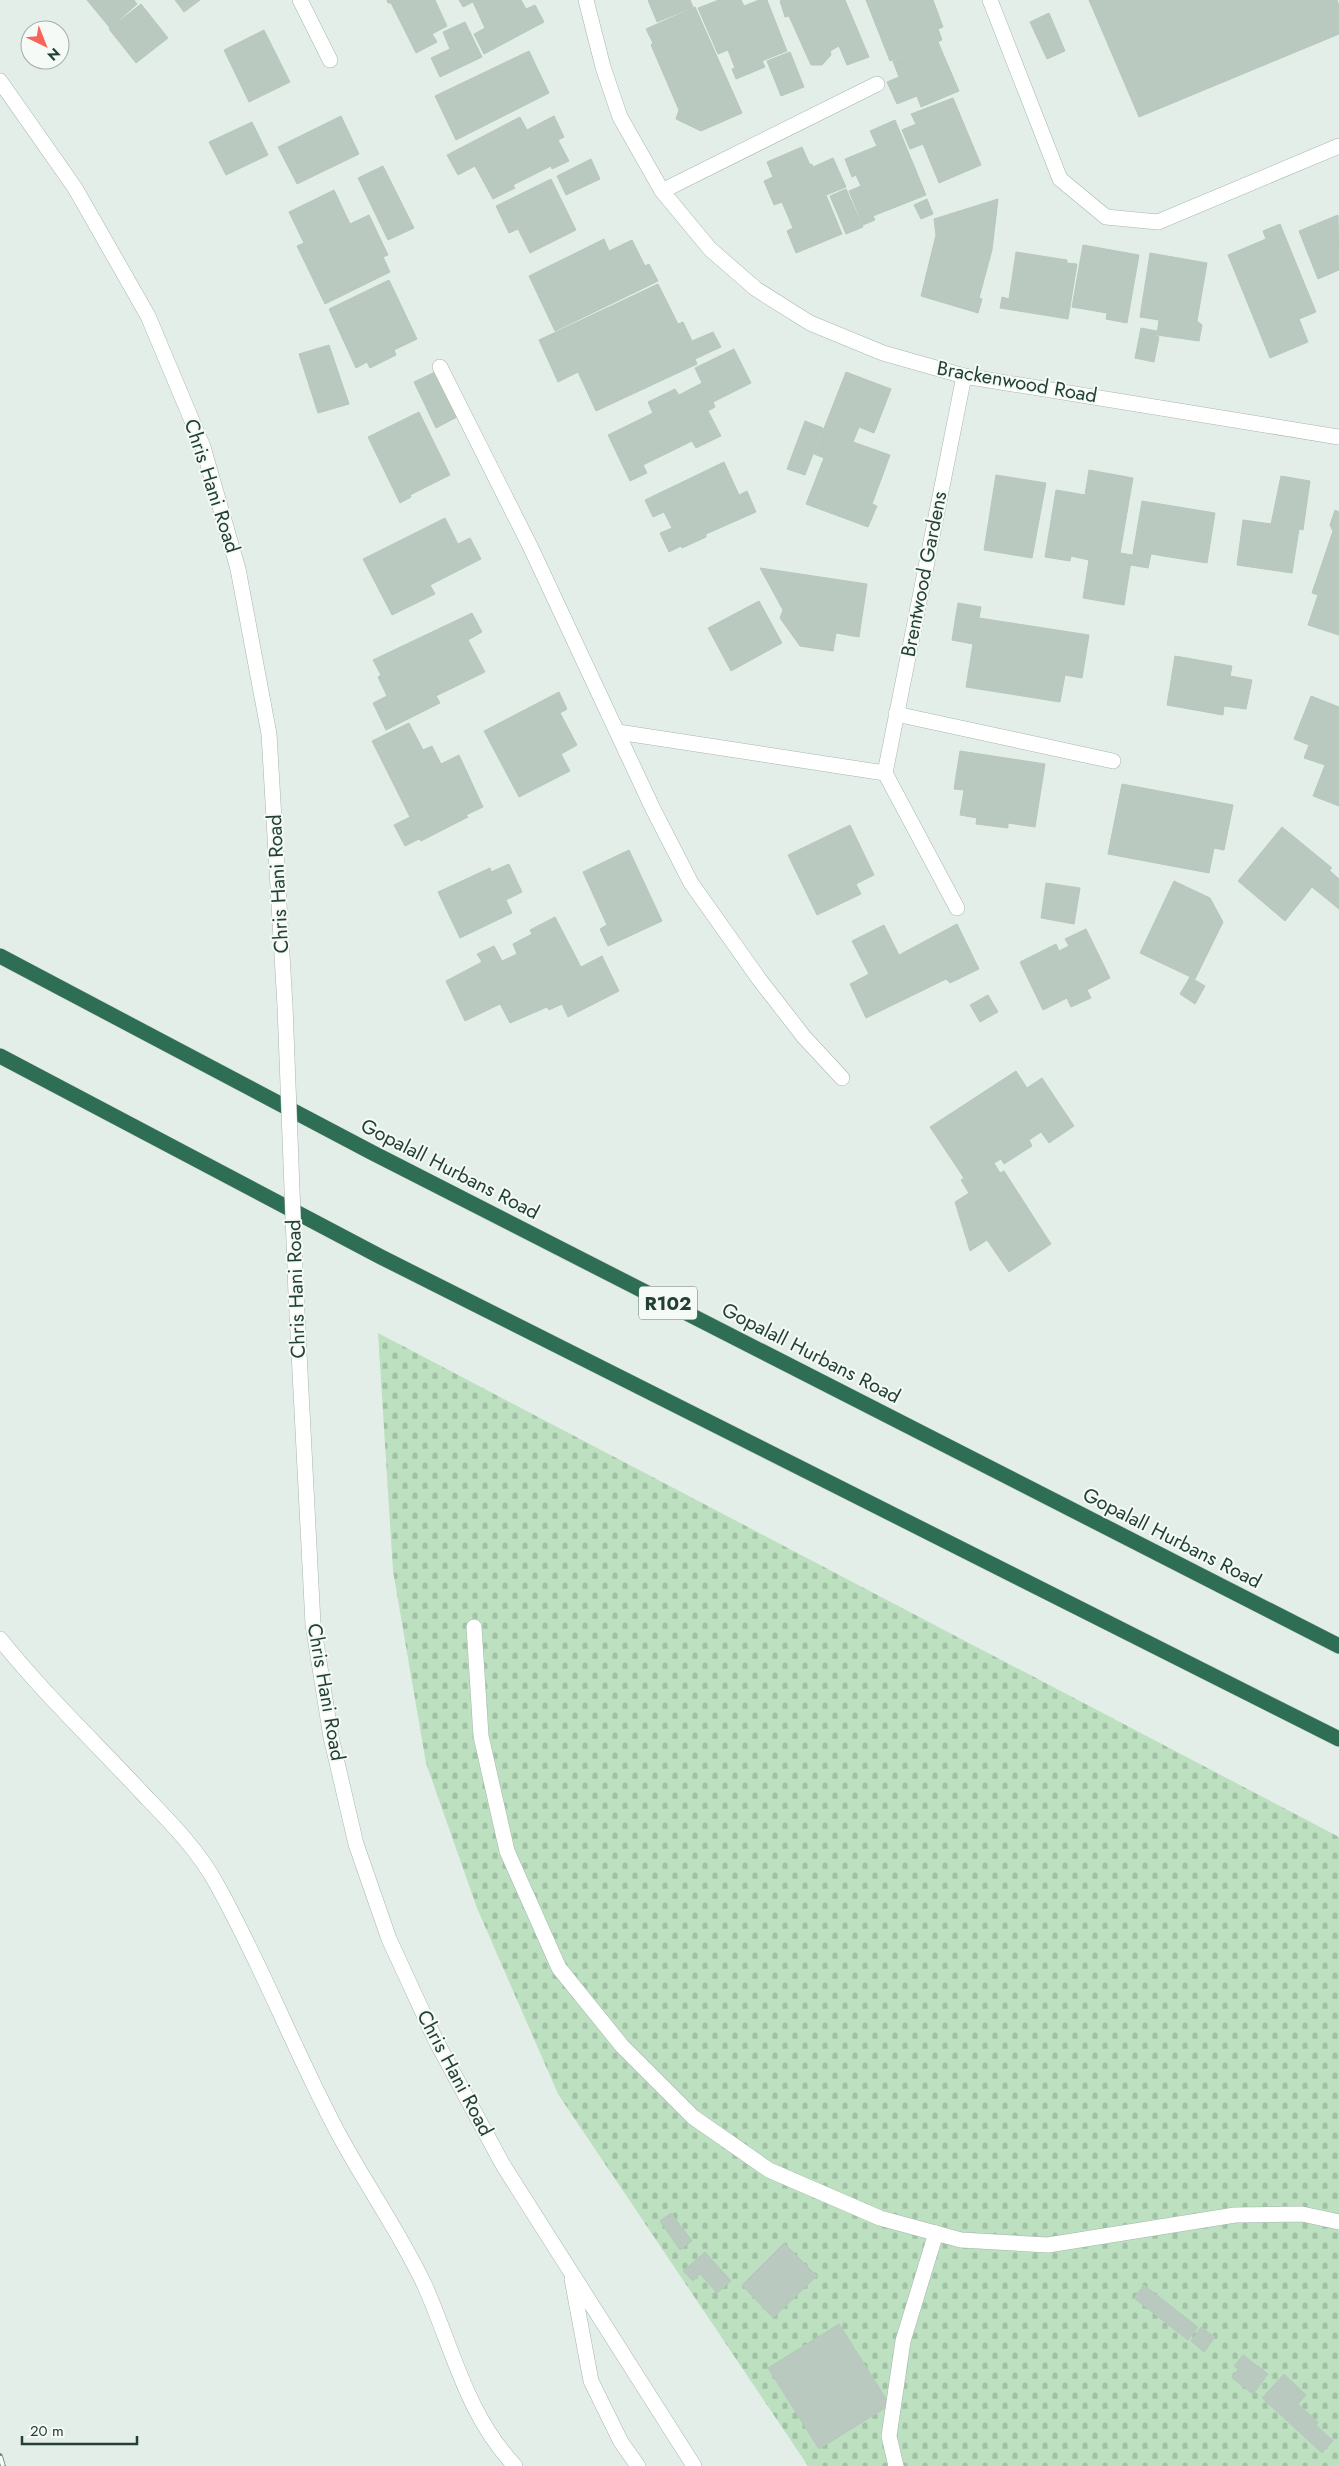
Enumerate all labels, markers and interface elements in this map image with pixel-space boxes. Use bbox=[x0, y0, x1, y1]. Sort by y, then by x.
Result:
north arrow bbox=[20, 20, 70, 70]
text: N bbox=[43, 43, 65, 66]
street label: Brackenwood Road bbox=[935, 354, 1099, 410]
street label: Chris Hani Road bbox=[177, 415, 247, 557]
street label: Brentwood Gardens bbox=[894, 489, 954, 659]
street label: Chris Hani Road bbox=[260, 814, 296, 954]
street label: Gopalall Hurbans Road bbox=[356, 1111, 544, 1227]
street label: Chris Hani Road bbox=[279, 1219, 313, 1359]
road number: R102 bbox=[639, 1286, 697, 1320]
street label: Gopalall Hurbans Road bbox=[717, 1295, 905, 1411]
street label: Gopalall Hurbans Road bbox=[1078, 1480, 1266, 1596]
street label: Chris Hani Road bbox=[300, 1621, 352, 1763]
street label: Chris Hani Road bbox=[410, 2005, 500, 2141]
scale bar bbox=[22, 2414, 138, 2446]
text: 20 m bbox=[30, 2420, 64, 2442]

